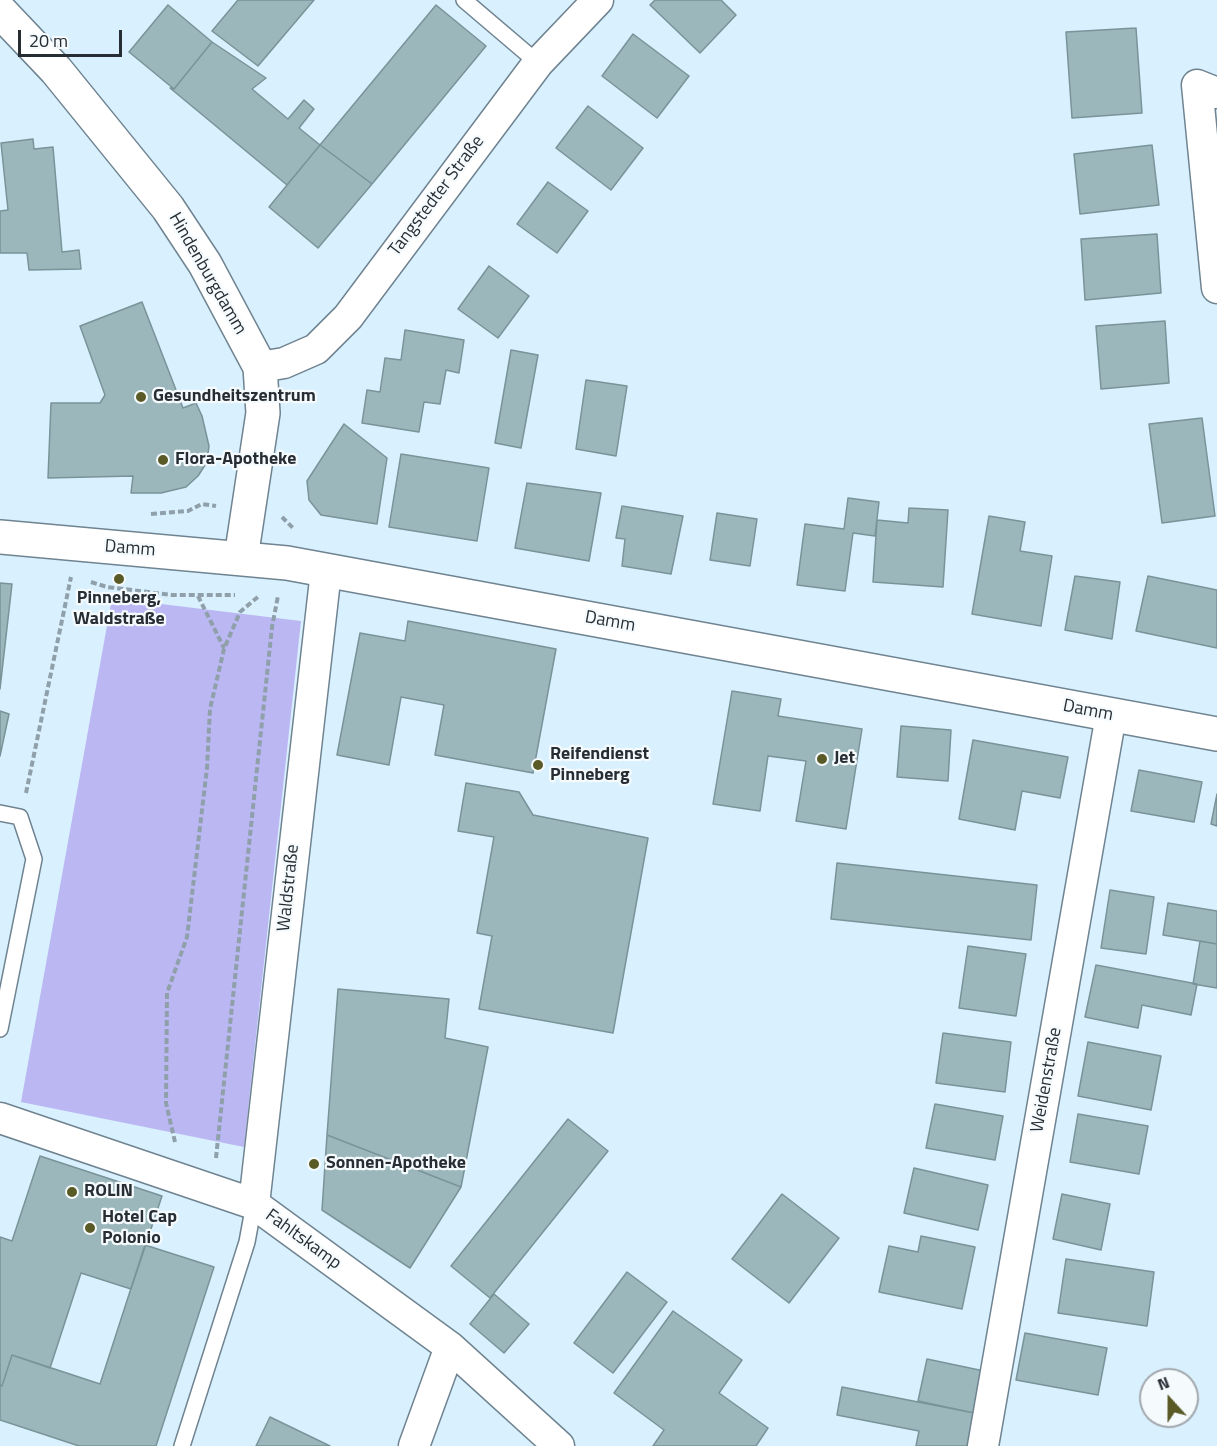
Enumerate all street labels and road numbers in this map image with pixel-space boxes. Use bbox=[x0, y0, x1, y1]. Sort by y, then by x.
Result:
street label: Tangstedter Straße bbox=[385, 131, 489, 261]
street label: Hindenburgdamm bbox=[163, 209, 251, 339]
street label: Damm bbox=[104, 536, 156, 562]
street label: Damm bbox=[583, 607, 637, 637]
street label: Damm bbox=[1061, 696, 1115, 726]
street label: Waldstraße bbox=[274, 843, 304, 933]
street label: Weidenstraße bbox=[1027, 1026, 1067, 1134]
street label: Fahltskamp bbox=[261, 1205, 345, 1275]

